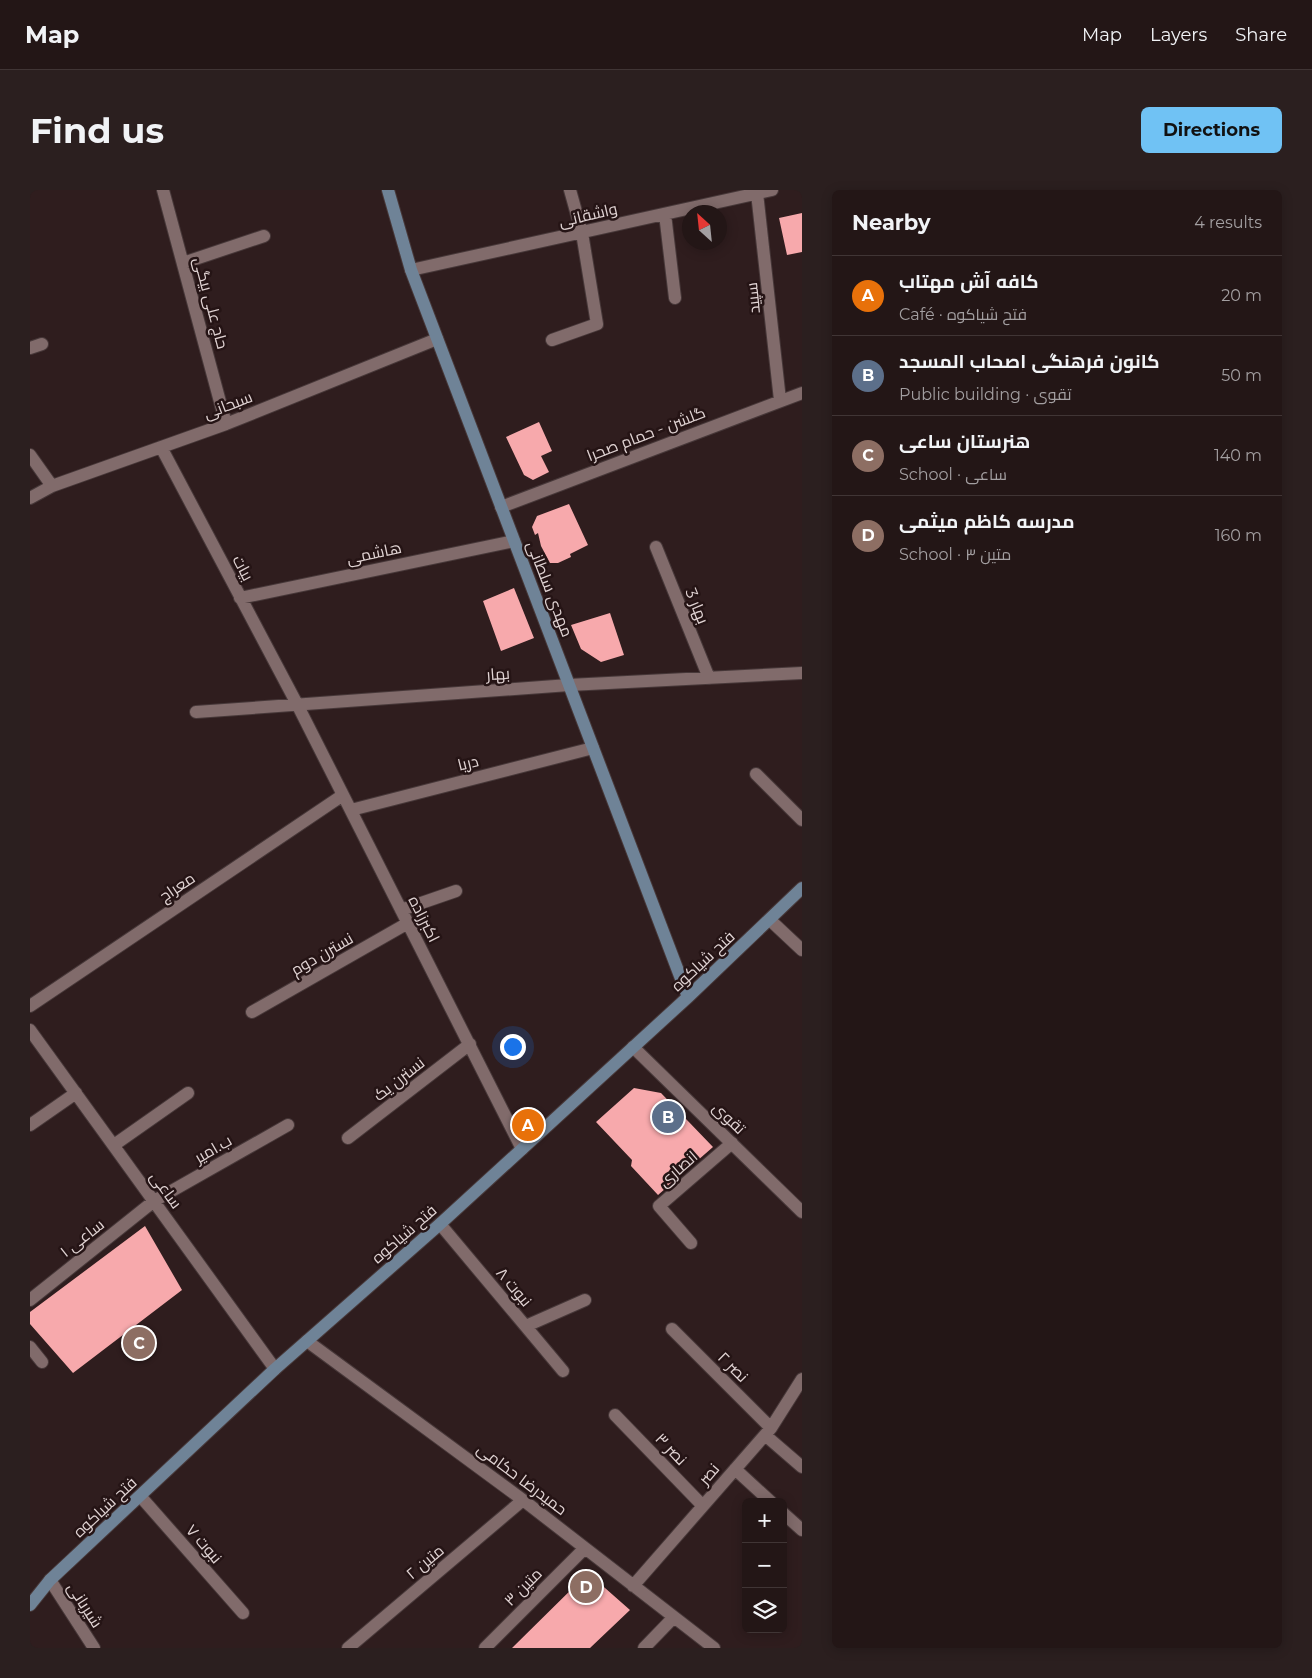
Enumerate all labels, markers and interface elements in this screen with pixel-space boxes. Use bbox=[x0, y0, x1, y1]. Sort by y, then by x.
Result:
text: Map bbox=[25, 20, 79, 49]
text: Map bbox=[1082, 24, 1122, 46]
text: Layers bbox=[1150, 24, 1207, 46]
text: Share bbox=[1235, 24, 1287, 46]
button: Directions bbox=[1141, 107, 1282, 153]
text: Find us bbox=[30, 109, 164, 152]
street label: واشقانی bbox=[557, 199, 619, 232]
north arrow bbox=[682, 205, 727, 250]
text: Nearby bbox=[852, 210, 931, 235]
text: 4 results bbox=[1194, 213, 1262, 232]
street label: حاج علی بیگی bbox=[188, 255, 232, 351]
text: کافه آش مهتاب bbox=[899, 270, 1039, 293]
street label: سپید bbox=[742, 281, 765, 315]
text: A bbox=[862, 286, 874, 305]
text: 20 m bbox=[1221, 286, 1262, 305]
text: Café · فتح شیاکوه bbox=[899, 305, 1027, 324]
text: کانون فرهنگی اصحاب المسجد bbox=[899, 350, 1160, 373]
text: B bbox=[862, 366, 874, 385]
text: 50 m bbox=[1221, 366, 1262, 385]
text: Public building · تقوی bbox=[899, 385, 1072, 404]
street label: سبحانی bbox=[201, 387, 255, 424]
street label: گلشن - حمام صحرا bbox=[584, 403, 709, 467]
text: هنرستان ساعی bbox=[899, 430, 1030, 453]
text: C bbox=[862, 446, 874, 465]
text: 140 m bbox=[1214, 446, 1262, 465]
text: School · ساعی bbox=[899, 465, 1007, 484]
text: مدرسه كاظم ميثمى bbox=[899, 510, 1075, 533]
text: D bbox=[861, 526, 875, 545]
text: 160 m bbox=[1215, 526, 1262, 545]
street label: هاشمی bbox=[345, 538, 403, 569]
street label: مهدی سلطانی bbox=[522, 538, 577, 640]
text: School · متین ۳ bbox=[899, 545, 1011, 564]
street label: بیات bbox=[228, 552, 258, 584]
street label: بهار 3 bbox=[680, 585, 713, 627]
street label: بهار bbox=[484, 664, 511, 685]
street label: دریا bbox=[456, 751, 480, 775]
street label: معراج bbox=[156, 868, 200, 907]
street label: اکبرزاده bbox=[404, 893, 444, 945]
street label: فتح شیاکوه bbox=[667, 927, 740, 997]
street label: نسترن دوم bbox=[287, 929, 358, 981]
your location bbox=[500, 1034, 526, 1060]
street label: نسترن یک bbox=[370, 1053, 429, 1106]
pin: B bbox=[652, 1098, 684, 1136]
street label: تقوی bbox=[708, 1098, 750, 1139]
pin: A bbox=[512, 1106, 544, 1144]
street label: ب.امیر bbox=[190, 1131, 235, 1168]
street label: انصاری bbox=[655, 1147, 702, 1192]
street label: ساعی bbox=[145, 1168, 186, 1213]
street label: فتح شیاکوه bbox=[368, 1201, 442, 1269]
street label: ساعی ۱ bbox=[56, 1215, 108, 1262]
street label: نبوت ۸ bbox=[492, 1264, 536, 1310]
pin: C bbox=[123, 1324, 155, 1362]
street label: نصر ۲ bbox=[714, 1348, 752, 1386]
street label: نصر ۳ bbox=[651, 1429, 691, 1469]
street label: حمیدرضا حکامی bbox=[473, 1439, 571, 1520]
street label: نصر bbox=[694, 1459, 723, 1489]
street label: فتح شیاکوه bbox=[69, 1473, 142, 1543]
map controls bbox=[742, 1498, 787, 1633]
button: + bbox=[742, 1498, 787, 1543]
street label: نبوت ۷ bbox=[182, 1521, 226, 1567]
street label: متین ۲ bbox=[402, 1541, 448, 1584]
button: − bbox=[742, 1543, 787, 1588]
street label: متین ۳ bbox=[500, 1564, 547, 1611]
pin: D bbox=[570, 1568, 602, 1606]
street label: شیربانی bbox=[63, 1579, 107, 1632]
button: layers bbox=[742, 1588, 787, 1633]

